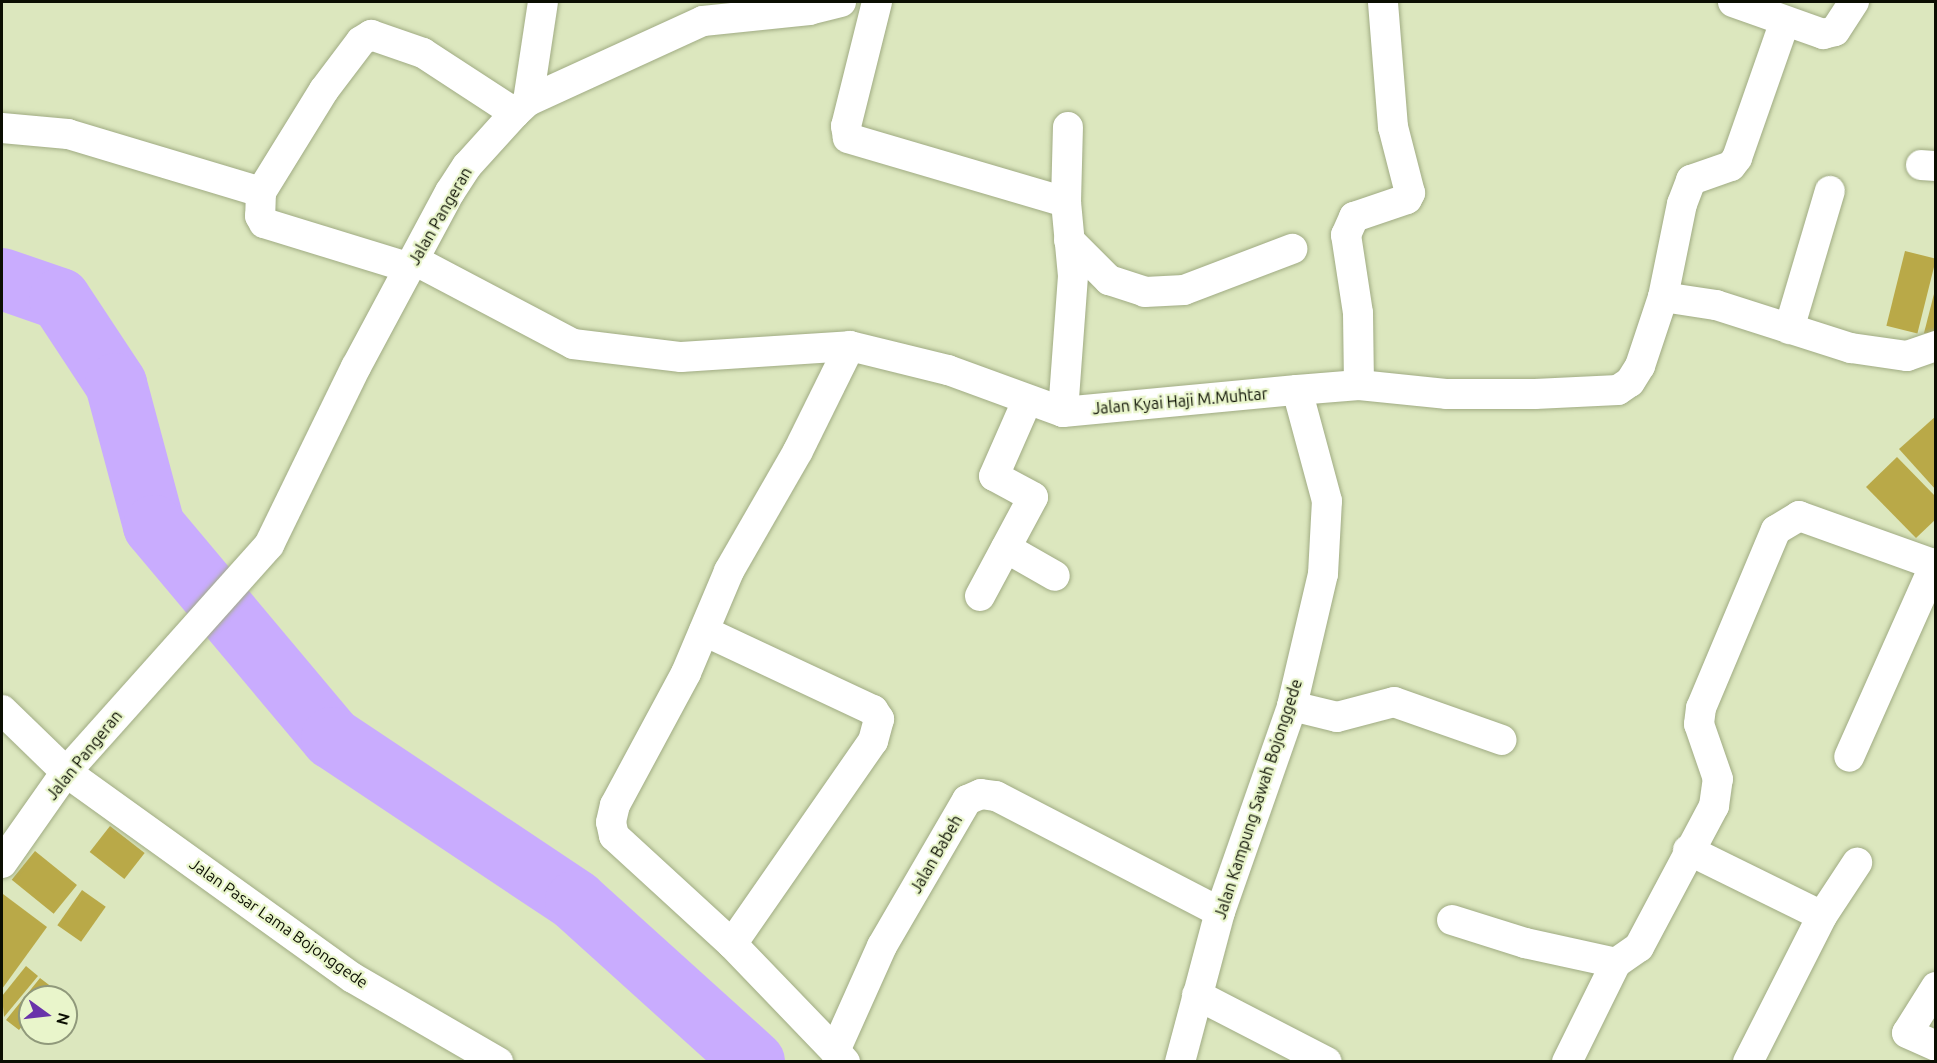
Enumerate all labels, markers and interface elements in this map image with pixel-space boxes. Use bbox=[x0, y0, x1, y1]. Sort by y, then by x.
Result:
street label: Jalan Pangeran bbox=[404, 164, 476, 268]
street label: Jalan Kyai Haji M.Muhtar bbox=[1092, 384, 1268, 418]
street label: Jalan Kampung Sawah Bojonggede bbox=[1210, 677, 1306, 921]
street label: Jalan Pangeran bbox=[42, 706, 126, 804]
street label: Jalan Babeh bbox=[906, 812, 966, 896]
street label: Jalan Pasar Lama Bojonggede bbox=[186, 854, 372, 992]
north arrow bbox=[18, 985, 78, 1045]
text: N bbox=[53, 1011, 74, 1027]

